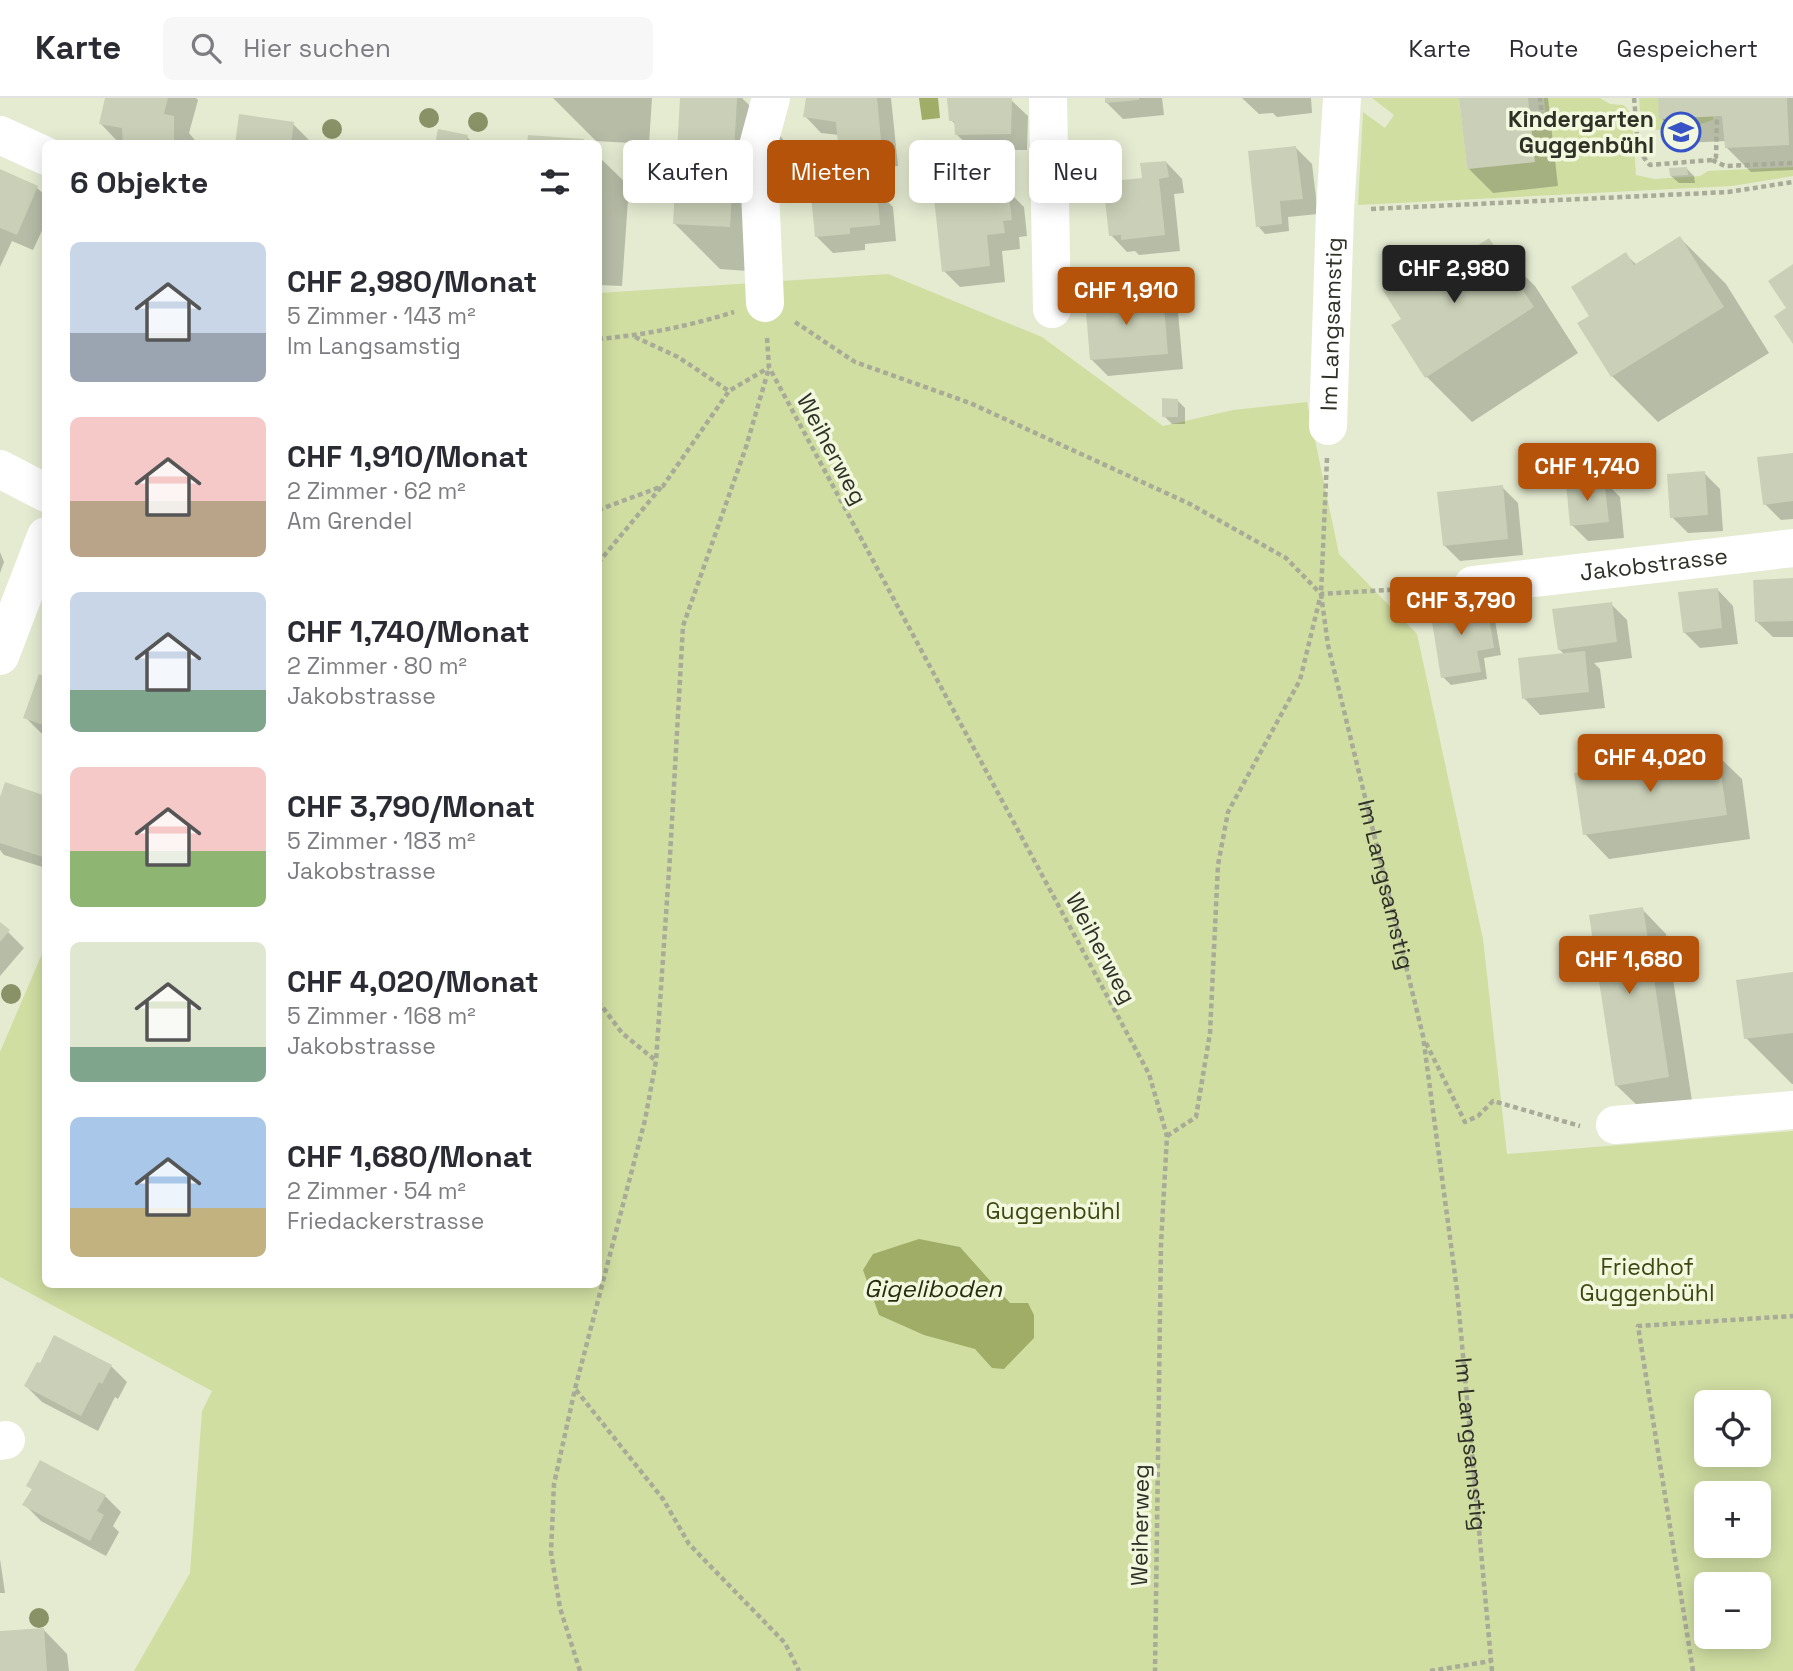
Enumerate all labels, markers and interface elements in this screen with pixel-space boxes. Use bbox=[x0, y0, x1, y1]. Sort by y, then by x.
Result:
search box bbox=[163, 17, 653, 80]
text: Karte bbox=[35, 27, 121, 69]
icon: search bbox=[187, 29, 225, 67]
text: Hier suchen bbox=[243, 31, 391, 65]
text: Karte bbox=[1409, 33, 1471, 64]
text: Route bbox=[1509, 33, 1578, 64]
text: Gespeichert bbox=[1616, 33, 1758, 64]
place label: Kindergarten Guggenbühl bbox=[1508, 104, 1654, 160]
school or university icon: Kindergarten Guggenbühl bbox=[1660, 111, 1702, 153]
chip: Kaufen bbox=[623, 140, 753, 203]
chip: Mieten bbox=[767, 140, 895, 203]
chip: Filter bbox=[909, 140, 1015, 203]
chip: Neu bbox=[1029, 140, 1122, 203]
text: 6 Objekte bbox=[70, 163, 208, 202]
icon: filters bbox=[536, 163, 574, 201]
street label: Im Langsamstig bbox=[1313, 237, 1349, 411]
pin: CHF 2,980 bbox=[1374, 246, 1534, 305]
text: CHF 2,980 bbox=[1398, 253, 1510, 283]
text: CHF 2,980/Monat bbox=[287, 262, 537, 301]
pin: CHF 1,910 bbox=[1046, 268, 1206, 327]
icon: home bbox=[126, 270, 210, 354]
text: CHF 1,910 bbox=[1074, 275, 1178, 305]
text: 5 Zimmer · 143 m² bbox=[287, 301, 476, 331]
text: Im Langsamstig bbox=[287, 331, 461, 361]
street label: Weiherweg bbox=[790, 388, 874, 510]
text: CHF 1,910/Monat bbox=[287, 437, 528, 476]
pin: CHF 1,740 bbox=[1507, 444, 1667, 503]
icon: home bbox=[126, 445, 210, 529]
text: CHF 1,740 bbox=[1534, 451, 1640, 481]
text: 2 Zimmer · 62 m² bbox=[287, 476, 466, 506]
text: Am Grendel bbox=[287, 506, 412, 536]
street label: Jakobstrasse bbox=[1578, 541, 1729, 588]
pin: CHF 3,790 bbox=[1381, 578, 1541, 637]
text: CHF 3,790 bbox=[1406, 585, 1516, 615]
text: CHF 1,740/Monat bbox=[287, 612, 530, 651]
icon: home bbox=[126, 620, 210, 704]
text: 2 Zimmer · 80 m² bbox=[287, 651, 467, 681]
text: Jakobstrasse bbox=[287, 681, 436, 711]
pin: CHF 4,020 bbox=[1570, 734, 1730, 794]
text: CHF 4,020 bbox=[1594, 742, 1706, 772]
text: CHF 3,790/Monat bbox=[287, 787, 535, 826]
icon: home bbox=[126, 795, 210, 879]
street label: Im Langsamstig bbox=[1351, 796, 1421, 972]
text: 5 Zimmer · 183 m² bbox=[287, 826, 476, 856]
text: Jakobstrasse bbox=[287, 856, 436, 886]
street label: Weiherweg bbox=[1059, 887, 1143, 1009]
pin: CHF 1,680 bbox=[1549, 936, 1709, 996]
text: CHF 1,680 bbox=[1575, 944, 1683, 974]
text: CHF 4,020/Monat bbox=[287, 962, 539, 1001]
icon: home bbox=[126, 970, 210, 1054]
text: 5 Zimmer · 168 m² bbox=[287, 1001, 476, 1031]
text: Jakobstrasse bbox=[287, 1031, 436, 1061]
text: CHF 1,680/Monat bbox=[287, 1137, 533, 1176]
icon: home bbox=[126, 1145, 210, 1229]
text: 2 Zimmer · 54 m² bbox=[287, 1176, 466, 1206]
park label: Guggenbühl bbox=[985, 1196, 1121, 1226]
text: Friedackerstrasse bbox=[287, 1206, 484, 1236]
park label: Friedhof Guggenbühl bbox=[1579, 1252, 1715, 1308]
water label: Gigeliboden bbox=[864, 1273, 1003, 1304]
street label: Im Langsamstig bbox=[1448, 1356, 1494, 1532]
map controls bbox=[1694, 1390, 1771, 1649]
button: locate bbox=[1694, 1390, 1771, 1467]
street label: Weiherweg bbox=[1124, 1464, 1156, 1586]
button: + bbox=[1694, 1481, 1771, 1558]
button: − bbox=[1694, 1572, 1771, 1649]

